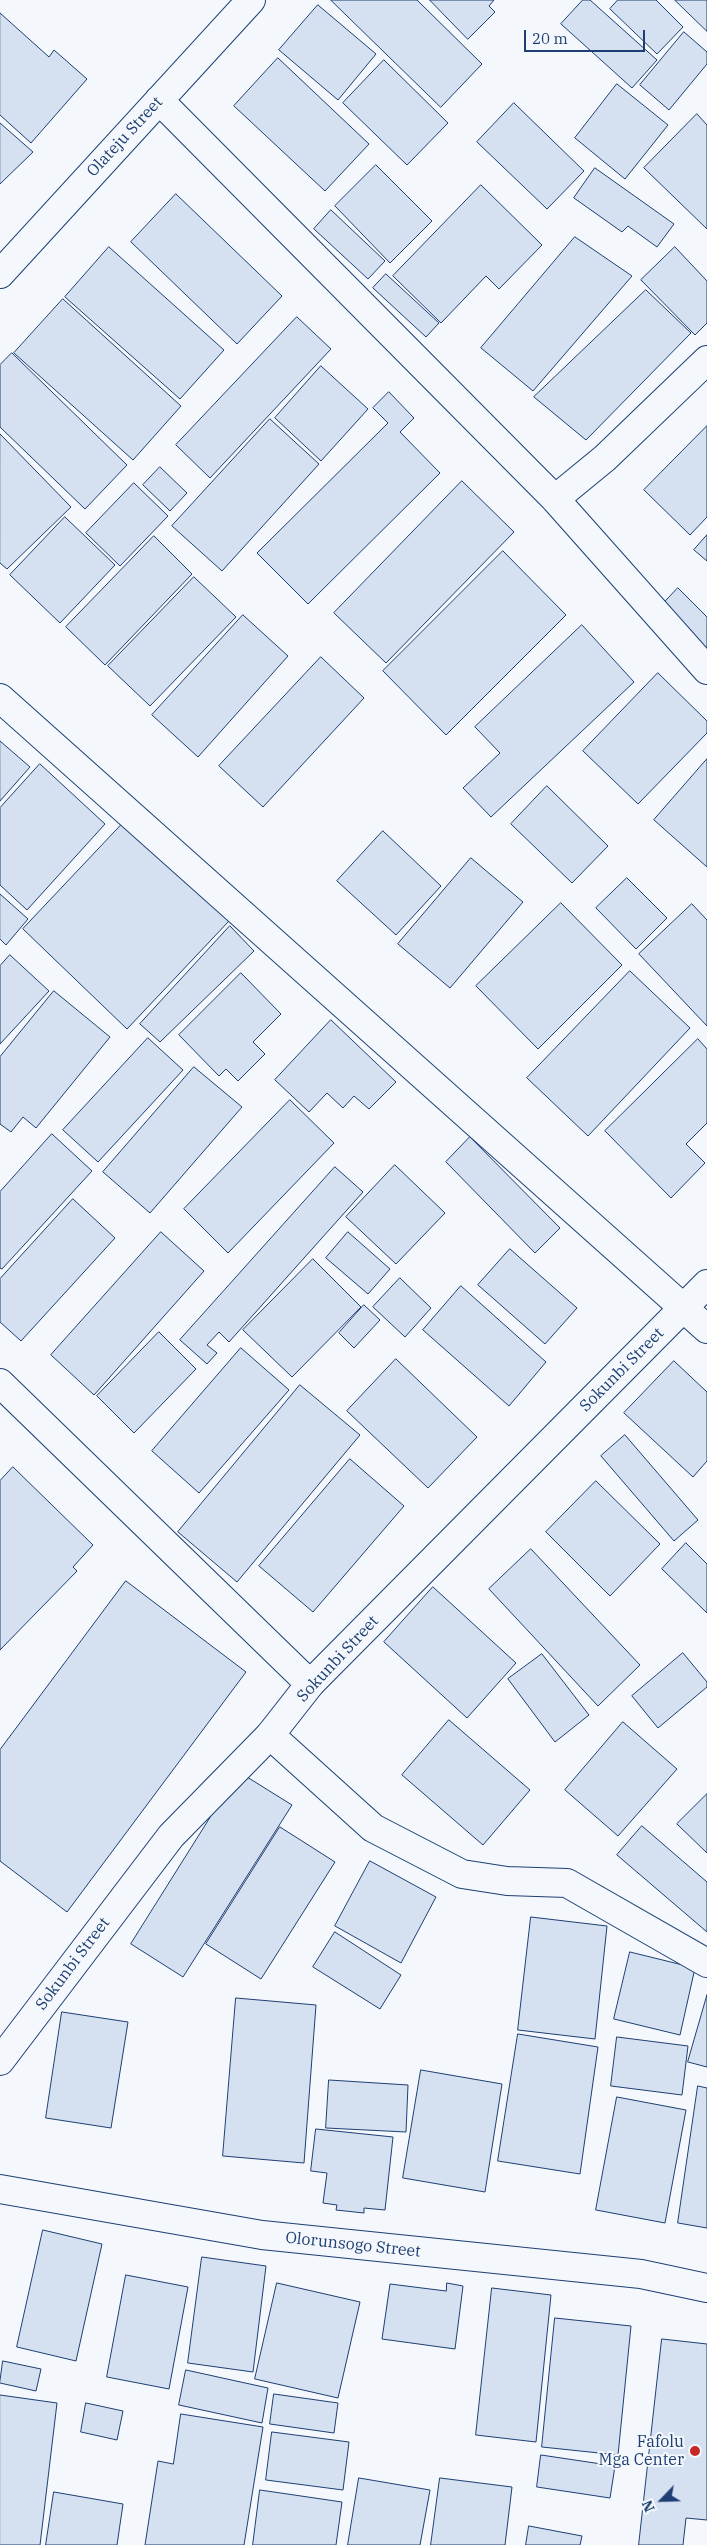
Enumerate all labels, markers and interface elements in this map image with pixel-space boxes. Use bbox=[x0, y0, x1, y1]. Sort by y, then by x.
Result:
scale bar bbox=[527, 20, 648, 52]
text: 20 m bbox=[532, 29, 568, 48]
street label: Olateju Street bbox=[83, 93, 167, 181]
street label: Sokunbi Street bbox=[576, 1324, 668, 1416]
street label: Sokunbi Street bbox=[293, 1612, 383, 1706]
street label: Sokunbi Street bbox=[32, 1914, 114, 2014]
street label: Olorunsogo Street bbox=[284, 2228, 422, 2262]
place label: Fafolu Mga Center bbox=[599, 2432, 684, 2470]
marker: Fafolu Mga Center bbox=[688, 2444, 702, 2458]
north arrow bbox=[637, 2475, 687, 2525]
text: N bbox=[638, 2497, 659, 2515]

